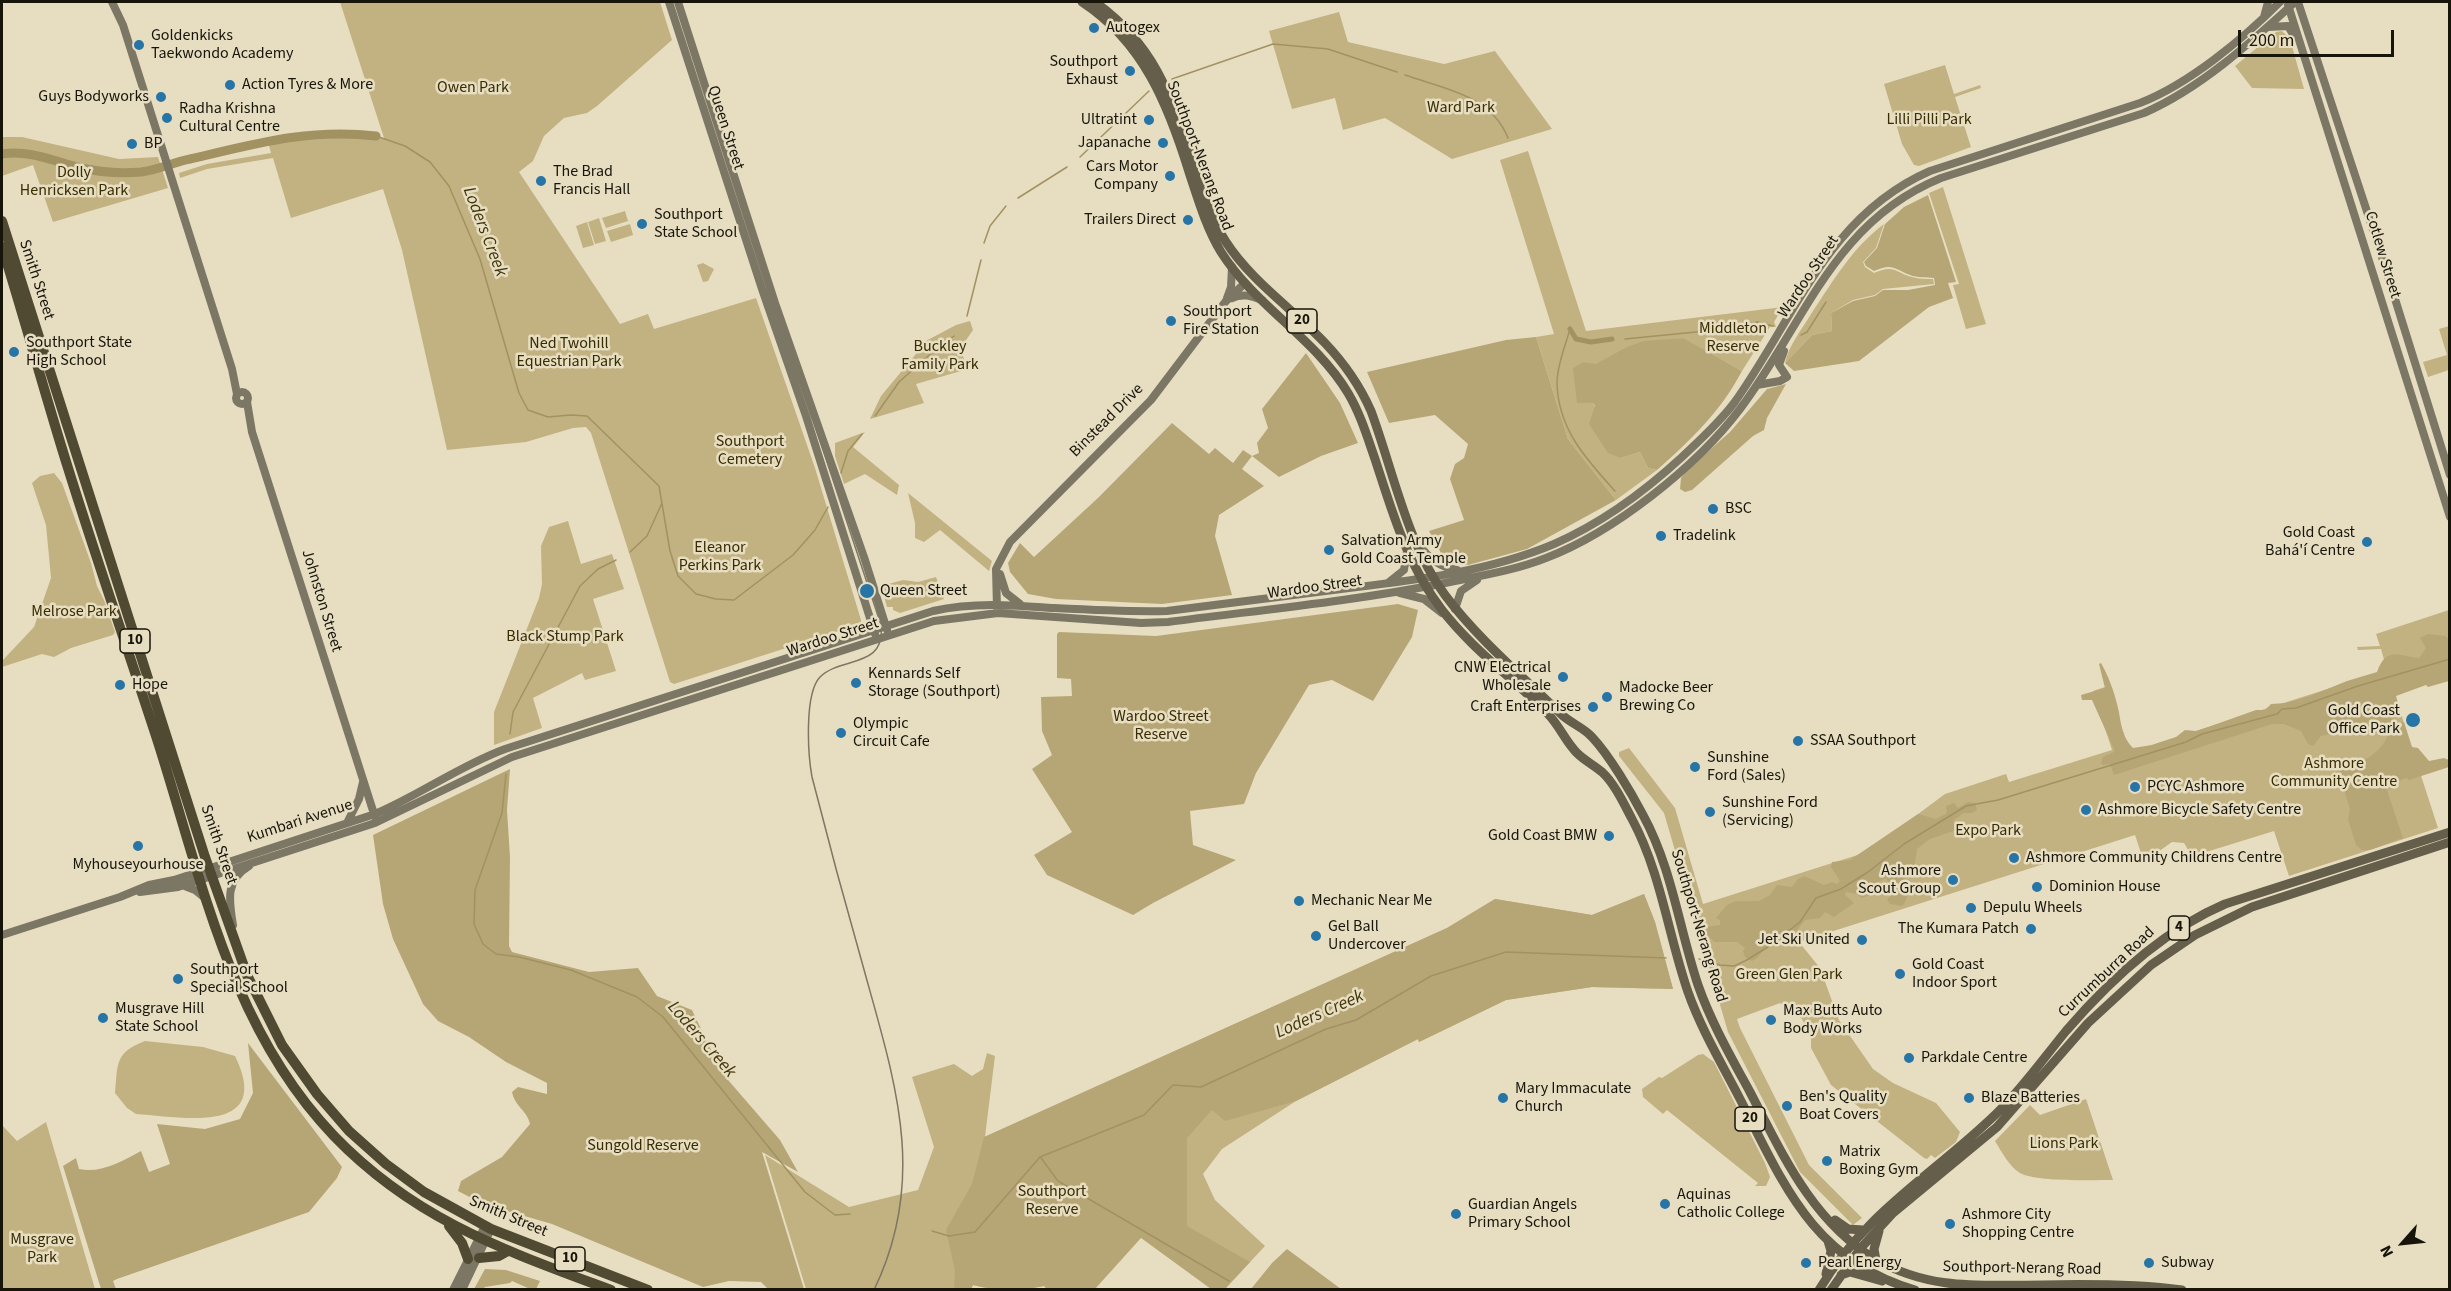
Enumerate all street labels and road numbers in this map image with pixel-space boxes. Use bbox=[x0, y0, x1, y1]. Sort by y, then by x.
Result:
street label: Southport-Nerang Road bbox=[1162, 78, 1236, 234]
street label: Queen Street bbox=[702, 84, 748, 172]
street label: Cotlew Street bbox=[2360, 209, 2404, 301]
street label: Wardoo Street bbox=[1774, 232, 1844, 322]
street label: Smith Street bbox=[14, 237, 58, 323]
road number: 20 bbox=[1287, 309, 1317, 333]
street label: Binstead Drive bbox=[1066, 380, 1148, 462]
street label: Johnston Street bbox=[296, 547, 346, 655]
street label: Wardoo Street bbox=[1266, 572, 1364, 604]
street label: Wardoo Street bbox=[785, 614, 881, 662]
road number: 10 bbox=[120, 629, 150, 653]
street label: Kumbari Avenue bbox=[245, 796, 355, 848]
street label: Smith Street bbox=[195, 803, 241, 887]
street label: Southport-Nerang Road bbox=[1666, 847, 1730, 1005]
road number: 4 bbox=[2168, 916, 2190, 940]
street label: Currumburra Road bbox=[2055, 923, 2159, 1023]
road number: 20 bbox=[1735, 1107, 1765, 1131]
street label: Smith Street bbox=[466, 1192, 550, 1242]
road number: 10 bbox=[555, 1247, 585, 1271]
street label: Southport-Nerang Road bbox=[1942, 1258, 2102, 1280]

